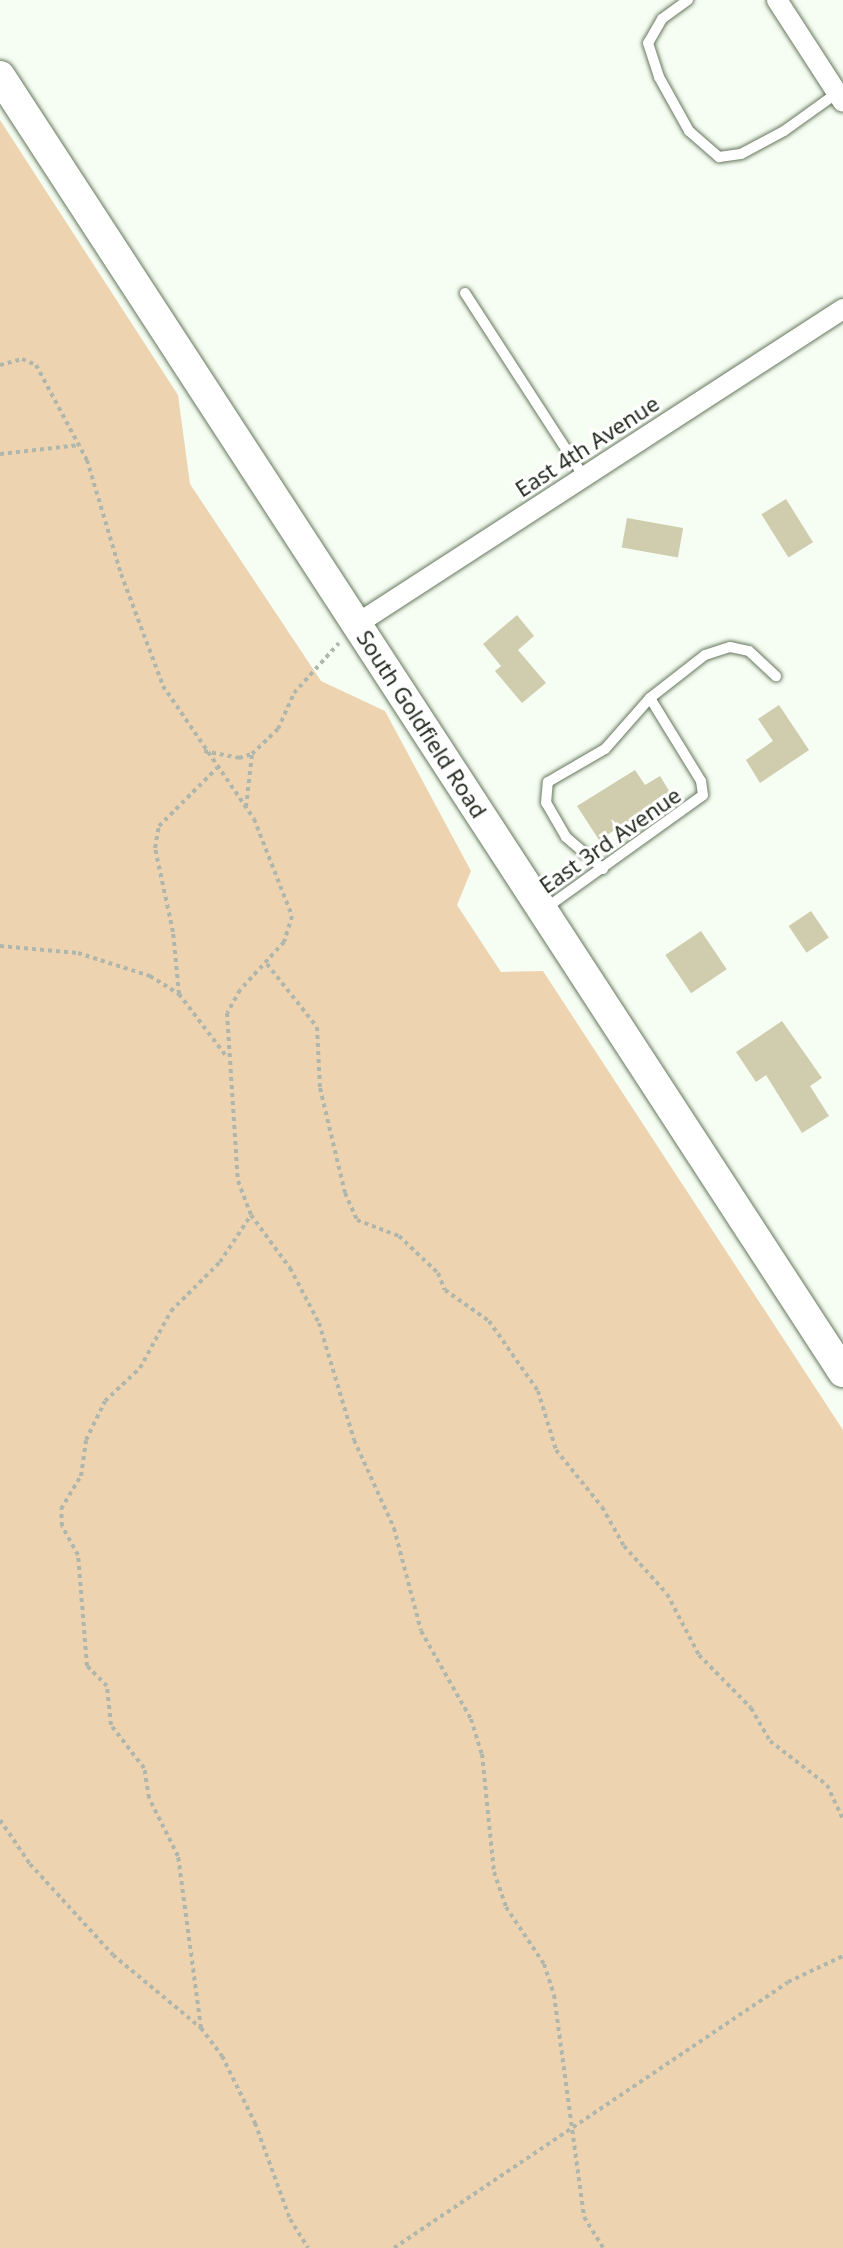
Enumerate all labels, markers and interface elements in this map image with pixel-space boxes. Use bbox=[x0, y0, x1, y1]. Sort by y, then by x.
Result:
street label: East 4th Avenue bbox=[510, 390, 664, 502]
street label: South Goldfield Road bbox=[352, 625, 492, 823]
street label: East 3rd Avenue bbox=[534, 781, 686, 899]

